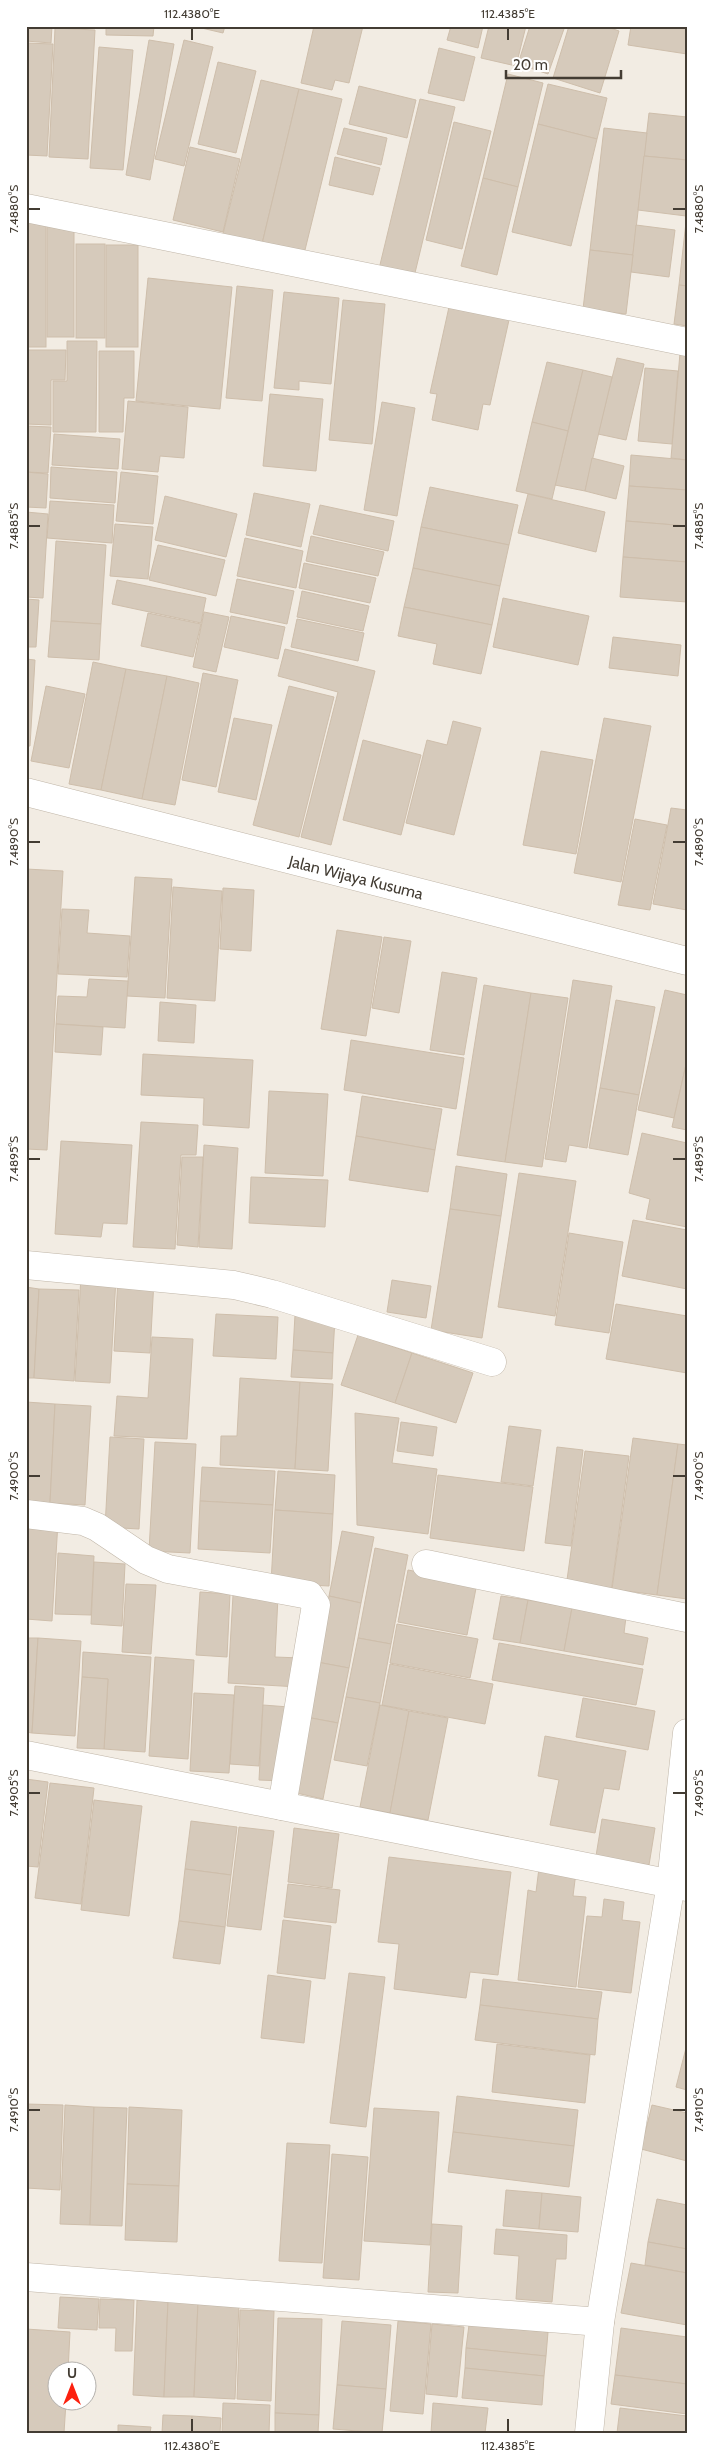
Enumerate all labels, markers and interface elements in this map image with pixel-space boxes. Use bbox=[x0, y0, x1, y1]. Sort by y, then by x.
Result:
text: 112.4380°E bbox=[164, 6, 220, 21]
text: 112.4385°E bbox=[481, 6, 535, 21]
scale bar bbox=[506, 48, 620, 80]
text: 20 m bbox=[513, 56, 548, 74]
text: 7.4880°S bbox=[6, 185, 21, 233]
text: 7.4880°S bbox=[691, 185, 706, 233]
text: 7.4885°S bbox=[6, 503, 21, 549]
text: 7.4885°S bbox=[691, 503, 706, 549]
text: 7.4890°S bbox=[6, 818, 21, 866]
text: 7.4890°S bbox=[691, 818, 706, 866]
street label: Jalan Wijaya Kusuma bbox=[286, 851, 425, 903]
text: 7.4895°S bbox=[6, 1136, 21, 1182]
text: 7.4895°S bbox=[691, 1136, 706, 1182]
text: 7.4900°S bbox=[6, 1451, 21, 1501]
text: 7.4900°S bbox=[691, 1451, 706, 1501]
text: 7.4905°S bbox=[6, 1769, 21, 1817]
text: 7.4905°S bbox=[691, 1769, 706, 1817]
text: 7.4910°S bbox=[6, 2088, 21, 2132]
text: 7.4910°S bbox=[691, 2088, 706, 2132]
north arrow bbox=[48, 2362, 98, 2412]
text: U bbox=[67, 2364, 77, 2382]
text: 112.4380°E bbox=[164, 2438, 220, 2453]
text: 112.4385°E bbox=[481, 2438, 535, 2453]

